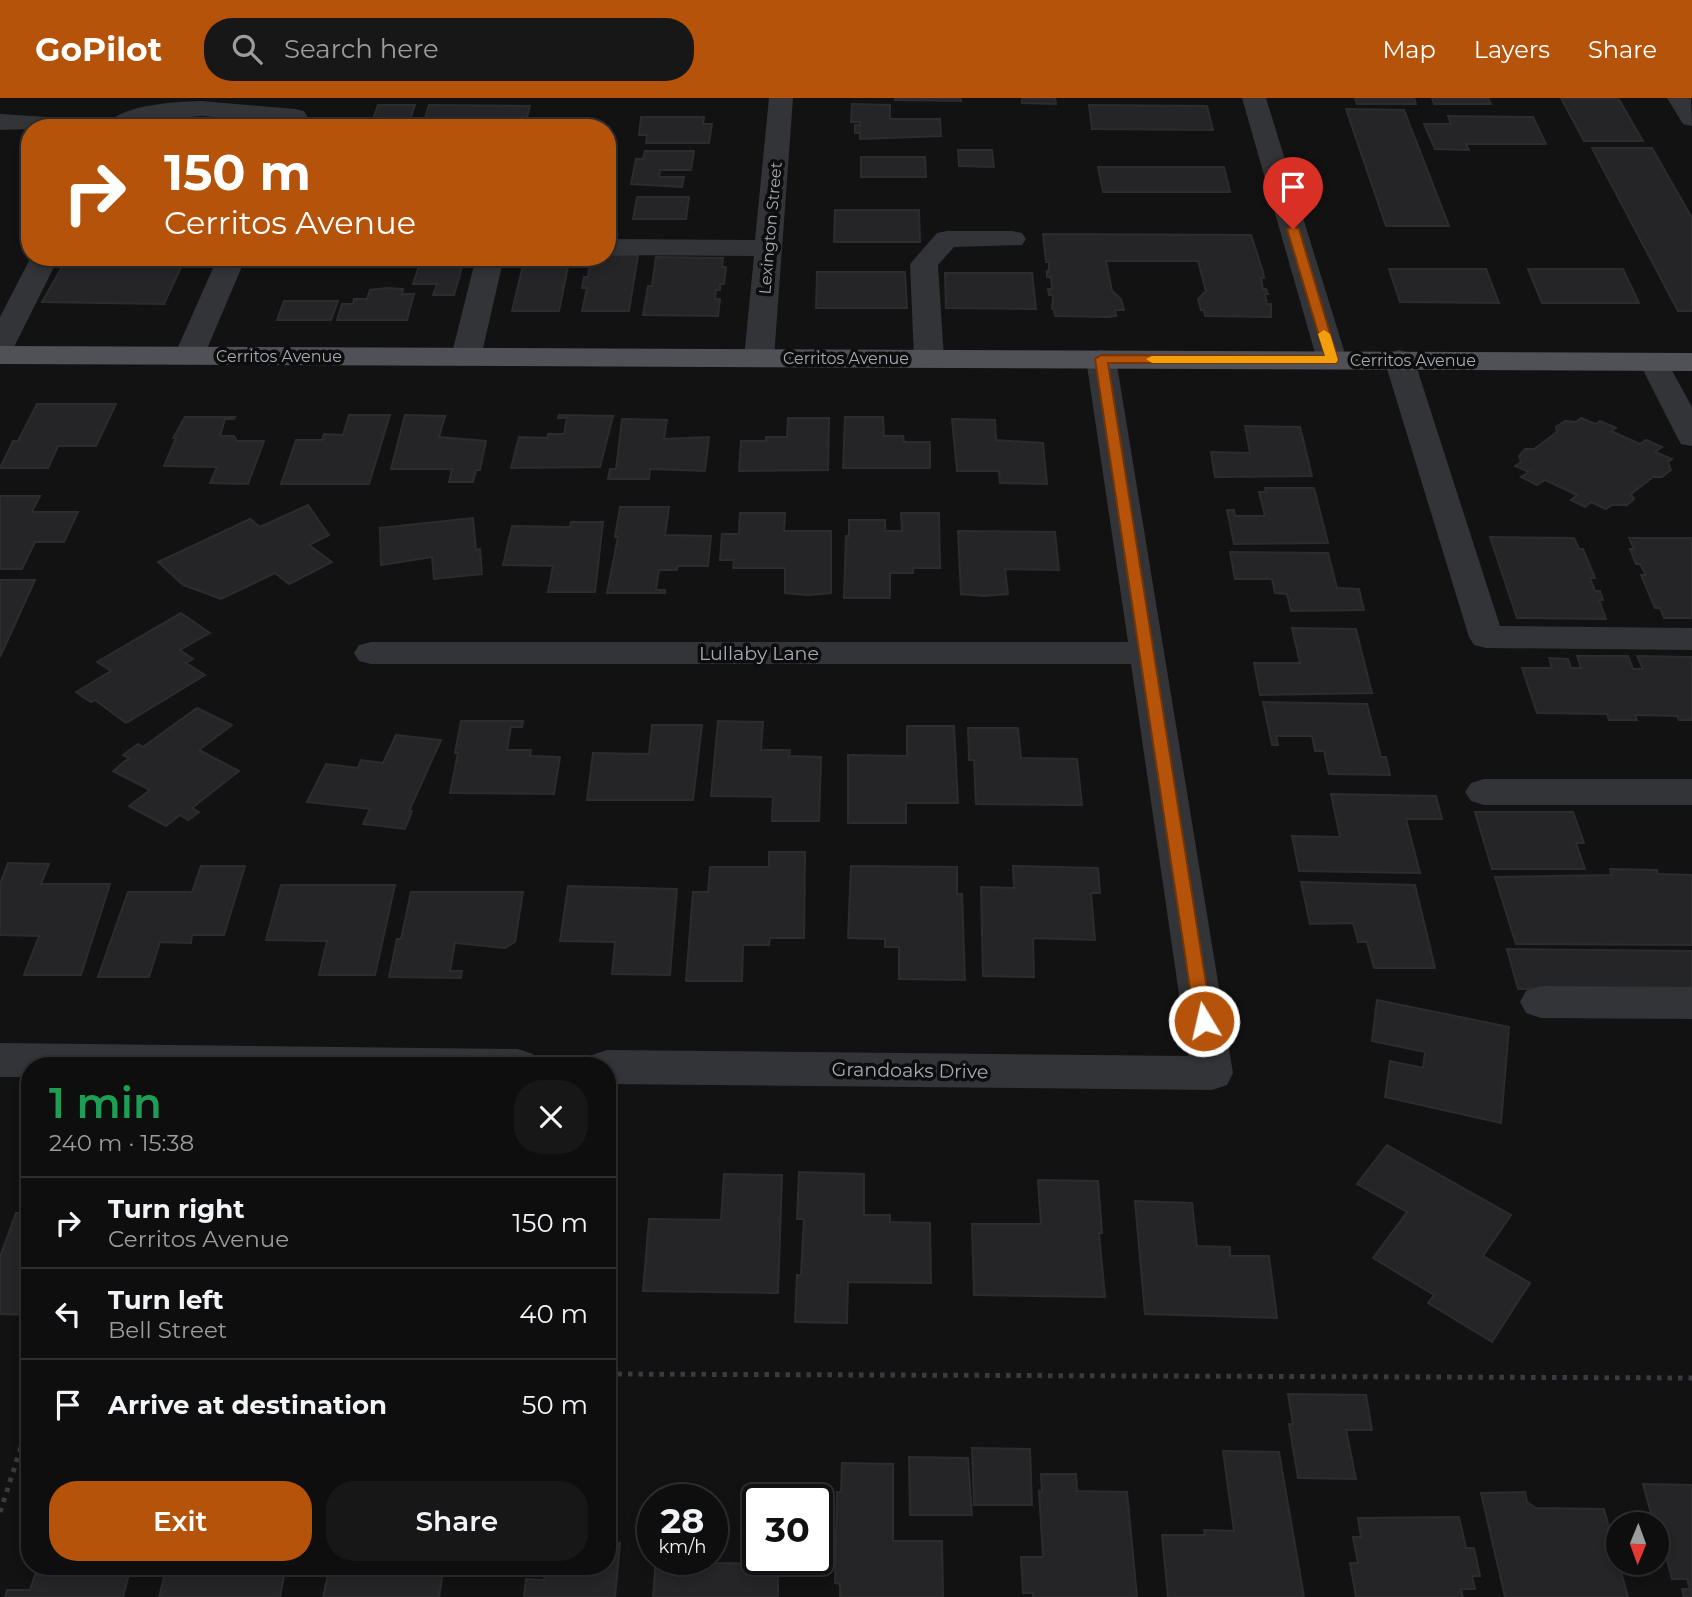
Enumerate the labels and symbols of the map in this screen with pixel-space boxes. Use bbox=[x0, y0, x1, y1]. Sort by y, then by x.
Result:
pin bbox=[1263, 157, 1323, 229]
street label: Lexington Street bbox=[755, 160, 786, 295]
street label: Cerritos Avenue bbox=[216, 347, 342, 366]
street label: Cerritos Avenue bbox=[783, 349, 909, 368]
street label: Cerritos Avenue bbox=[1350, 351, 1476, 370]
street label: Lullaby Lane bbox=[699, 642, 819, 665]
position arrow bbox=[1167, 984, 1241, 1058]
street label: Grandoaks Drive bbox=[831, 1058, 988, 1083]
speed limit sign: 30 bbox=[742, 1484, 833, 1575]
north arrow bbox=[1606, 1512, 1670, 1575]

